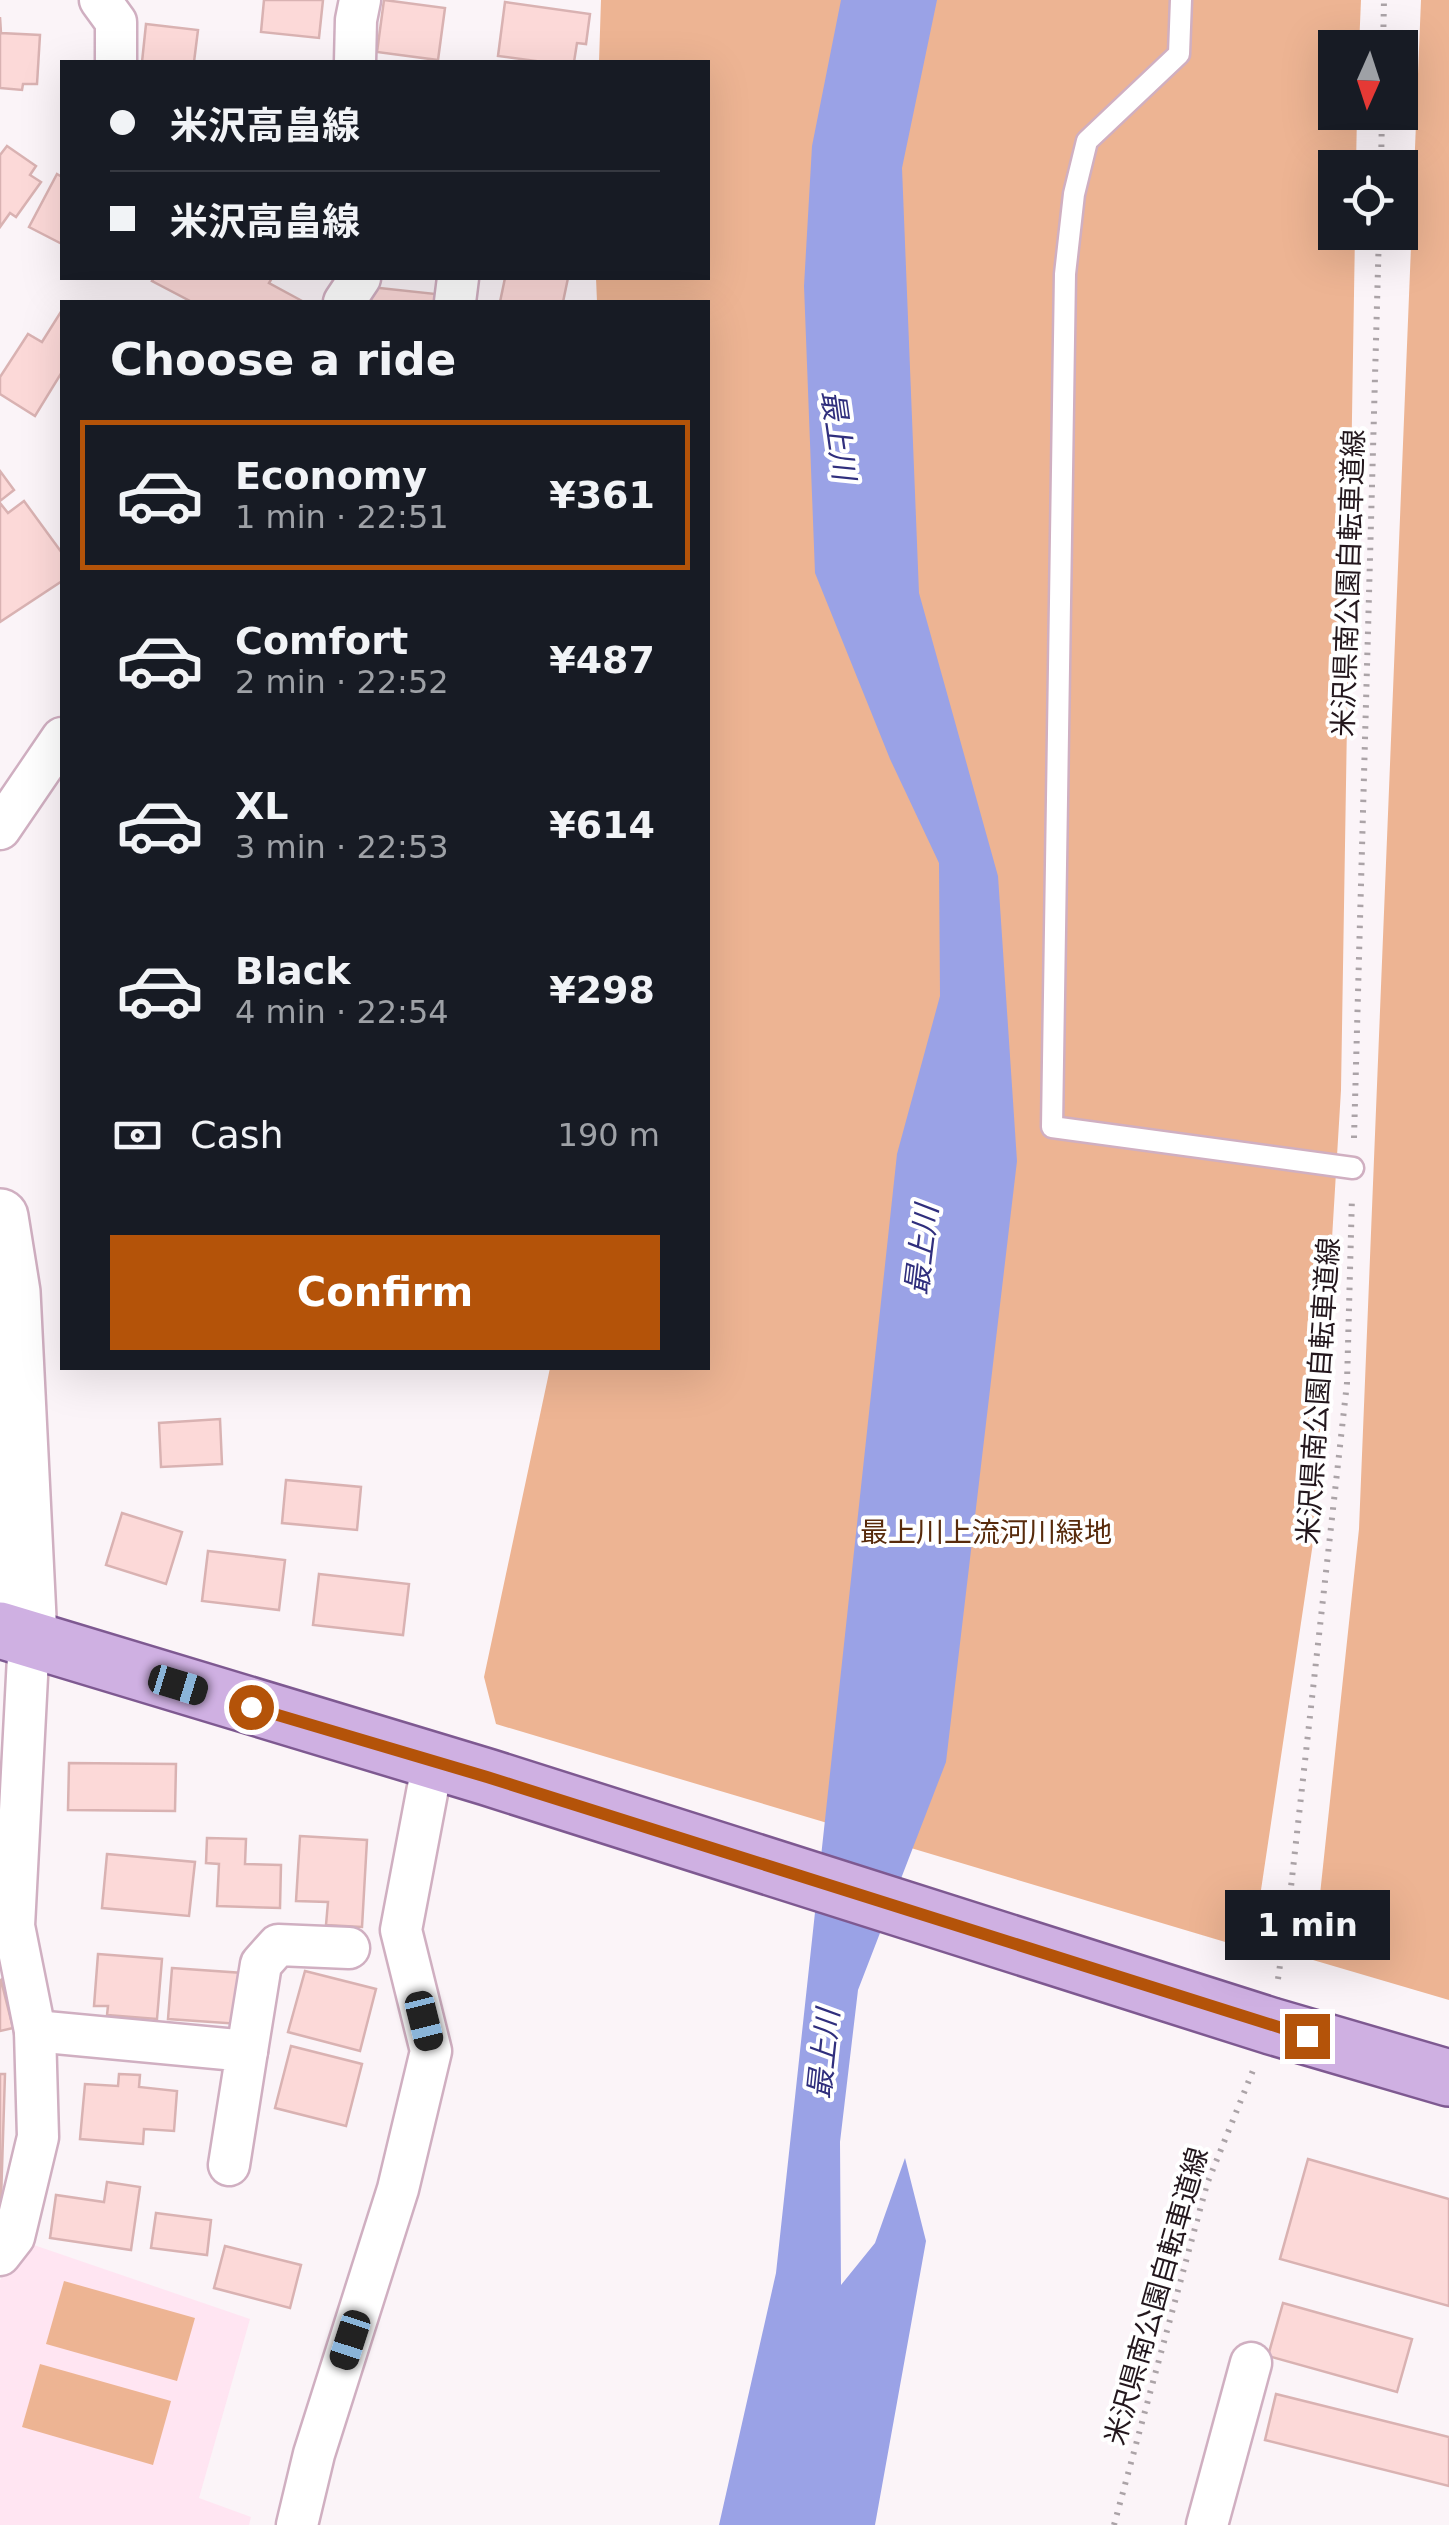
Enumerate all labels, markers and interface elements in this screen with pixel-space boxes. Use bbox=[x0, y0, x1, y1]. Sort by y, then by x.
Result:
north arrow bbox=[1318, 30, 1418, 130]
map controls bbox=[1318, 30, 1418, 250]
text: 米沢高畠線 bbox=[170, 104, 360, 148]
button: locate bbox=[1318, 150, 1418, 250]
text: 米沢高畠線 bbox=[170, 200, 360, 244]
text: Choose a ride bbox=[110, 333, 456, 386]
water label: 最上川 bbox=[815, 388, 863, 485]
street label: 米沢県南公園自転車道線 bbox=[1327, 429, 1370, 738]
icon: car bbox=[115, 450, 205, 540]
text: Economy bbox=[235, 454, 427, 498]
text: ¥361 bbox=[549, 473, 655, 517]
text: 1 min · 22:51 bbox=[235, 498, 449, 536]
icon: car bbox=[115, 615, 205, 705]
text: Comfort bbox=[235, 619, 408, 663]
text: ¥487 bbox=[549, 638, 655, 682]
text: 2 min · 22:52 bbox=[235, 663, 449, 701]
icon: car bbox=[115, 780, 205, 870]
text: XL bbox=[235, 784, 289, 828]
text: ¥614 bbox=[549, 803, 655, 847]
text: 3 min · 22:53 bbox=[235, 828, 449, 866]
icon: car bbox=[115, 945, 205, 1035]
text: Black bbox=[235, 949, 350, 993]
text: ¥298 bbox=[549, 968, 655, 1012]
text: 4 min · 22:54 bbox=[235, 993, 449, 1031]
icon: cash bbox=[110, 1108, 165, 1163]
text: Cash bbox=[190, 1113, 284, 1157]
text: 190 m bbox=[558, 1116, 660, 1154]
water label: 最上川 bbox=[899, 1200, 945, 1297]
button: Confirm bbox=[110, 1235, 660, 1350]
street label: 米沢県南公園自転車道線 bbox=[1291, 1236, 1346, 1546]
park label: 最上川上流河川緑地 bbox=[860, 1516, 1112, 1549]
car bbox=[145, 1662, 211, 1708]
route start bbox=[229, 1685, 274, 1730]
callout: 1 min bbox=[1224, 1891, 1390, 1961]
text: 1 min bbox=[1257, 1906, 1358, 1944]
car bbox=[402, 1988, 446, 2054]
water label: 最上川 bbox=[801, 2004, 846, 2101]
route end bbox=[1285, 2014, 1330, 2059]
street label: 米沢県南公園自転車道線 bbox=[1098, 2144, 1215, 2449]
car bbox=[326, 2307, 374, 2373]

